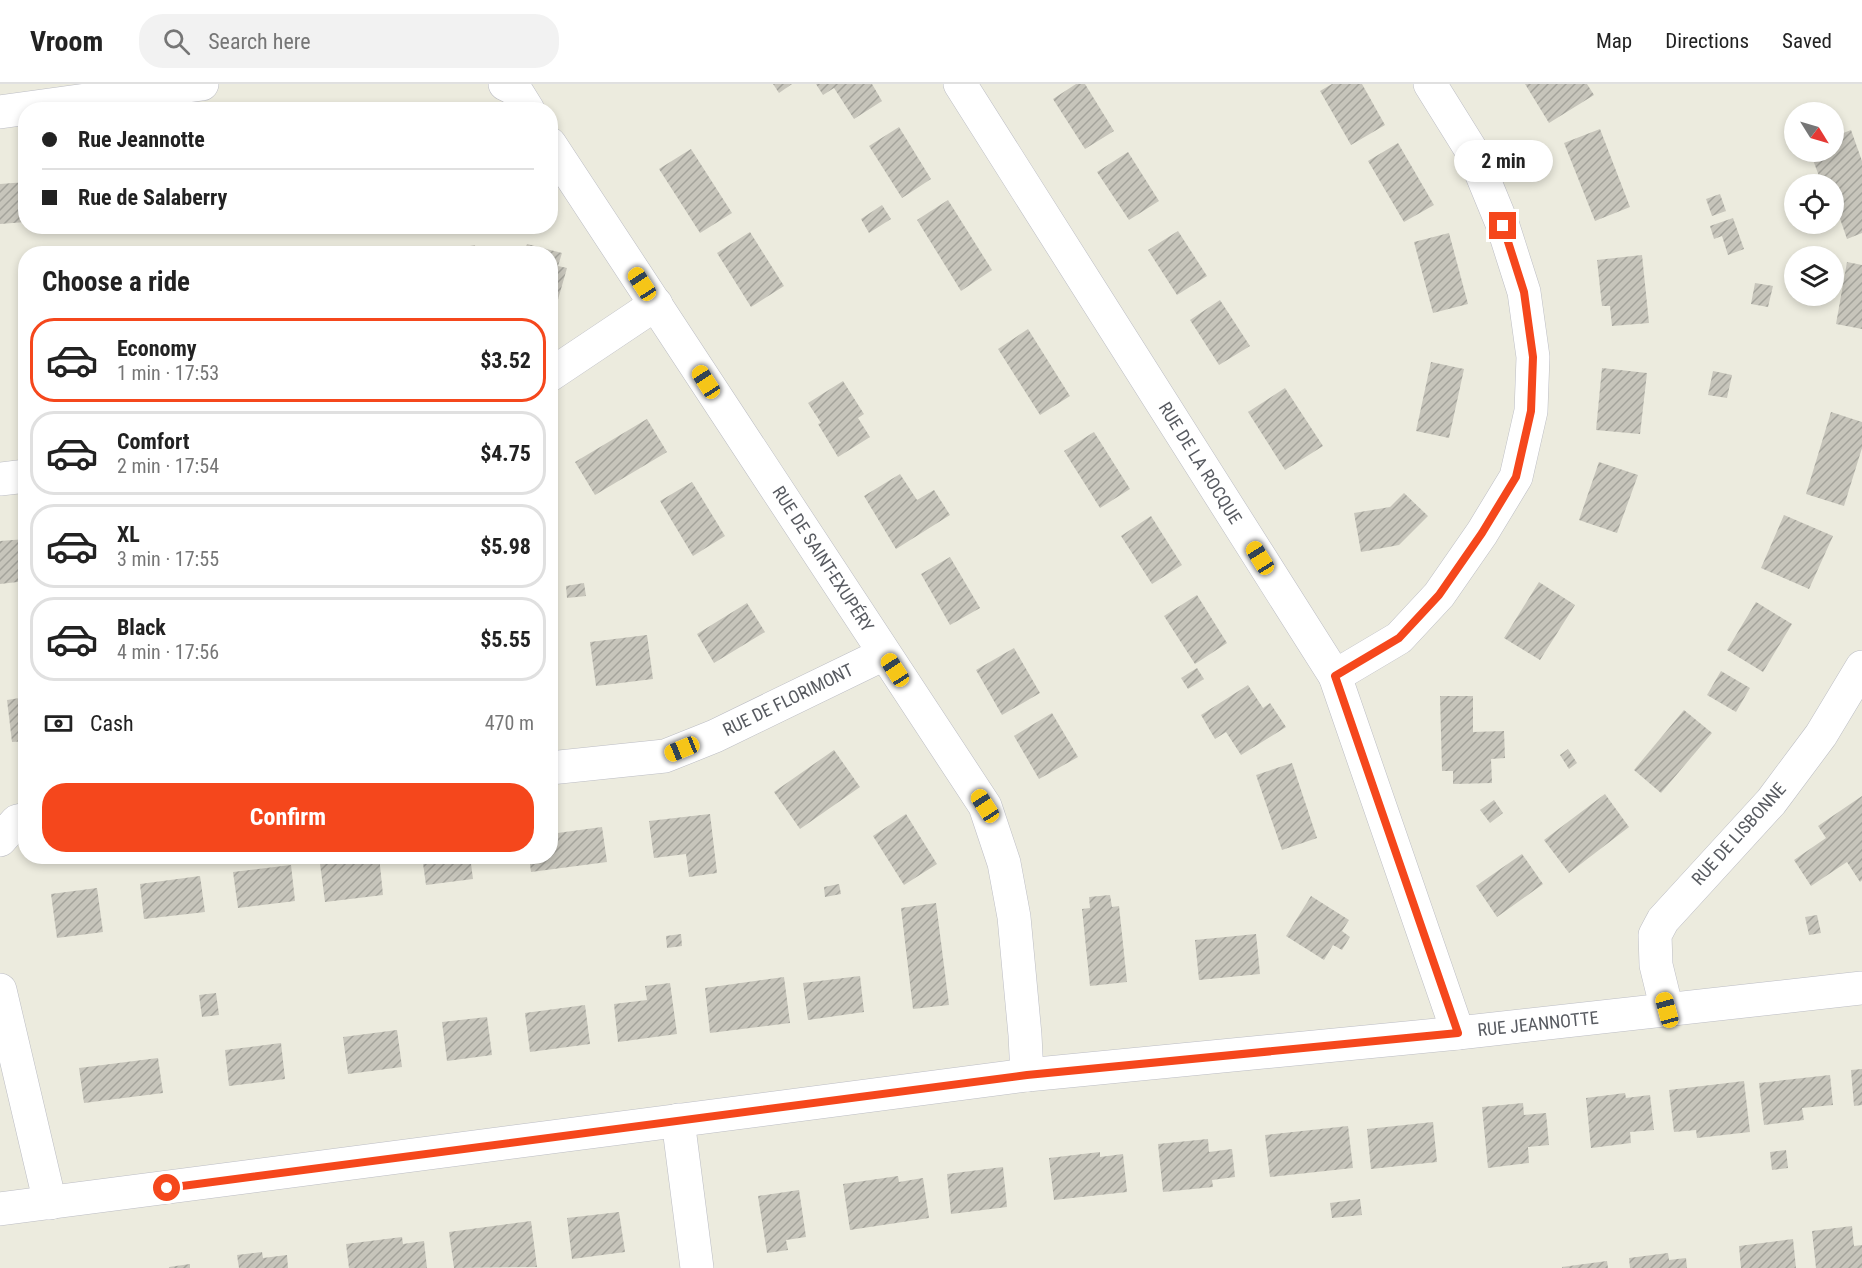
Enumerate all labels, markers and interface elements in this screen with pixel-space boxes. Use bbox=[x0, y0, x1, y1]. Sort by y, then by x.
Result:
search box bbox=[139, 14, 559, 68]
text: Vroom bbox=[30, 25, 103, 58]
icon: search bbox=[160, 25, 193, 58]
text: Search here bbox=[208, 29, 311, 54]
text: Map bbox=[1596, 29, 1632, 53]
text: Directions bbox=[1665, 29, 1749, 53]
text: Saved bbox=[1782, 29, 1832, 53]
north arrow bbox=[1784, 102, 1844, 162]
map controls bbox=[1784, 102, 1844, 306]
text: Rue Jeannotte bbox=[78, 127, 205, 152]
callout: 2 min bbox=[1454, 139, 1552, 181]
text: 2 min bbox=[1481, 149, 1526, 173]
button: locate bbox=[1784, 174, 1844, 234]
text: Rue de Salaberry bbox=[78, 185, 227, 210]
route end bbox=[1489, 212, 1516, 239]
button: layers bbox=[1784, 246, 1844, 306]
car bbox=[625, 264, 659, 304]
text: Choose a ride bbox=[42, 266, 190, 298]
icon: car bbox=[45, 333, 99, 387]
text: Economy bbox=[117, 336, 197, 361]
text: $3.52 bbox=[480, 348, 531, 373]
text: 1 min · 17:53 bbox=[117, 361, 219, 385]
car bbox=[689, 362, 723, 402]
street label: RUE DE LA ROCQUE bbox=[1154, 398, 1246, 528]
icon: car bbox=[45, 426, 99, 480]
text: Comfort bbox=[117, 429, 190, 454]
text: $4.75 bbox=[480, 441, 531, 466]
text: 2 min · 17:54 bbox=[117, 454, 219, 478]
street label: RUE DE SAINT-EXUPÉRY bbox=[768, 482, 879, 636]
icon: car bbox=[45, 519, 99, 573]
text: XL bbox=[117, 522, 140, 547]
text: $5.98 bbox=[480, 534, 531, 559]
car bbox=[1243, 538, 1277, 578]
text: 3 min · 17:55 bbox=[117, 547, 219, 571]
icon: car bbox=[45, 612, 99, 666]
text: Black bbox=[117, 615, 166, 640]
text: $5.55 bbox=[480, 627, 531, 652]
text: 4 min · 17:56 bbox=[117, 640, 219, 664]
car bbox=[878, 650, 912, 690]
street label: RUE DE FLORIMONT bbox=[719, 659, 856, 740]
icon: cash bbox=[42, 707, 75, 740]
text: Cash bbox=[90, 711, 134, 736]
text: 470 m bbox=[485, 711, 534, 735]
car bbox=[662, 734, 702, 764]
street label: RUE DE LISBONNE bbox=[1687, 778, 1790, 889]
button: Confirm bbox=[42, 783, 534, 852]
car bbox=[968, 786, 1002, 826]
car bbox=[1654, 990, 1680, 1030]
street label: RUE JEANNOTTE bbox=[1476, 1007, 1600, 1040]
route start bbox=[153, 1174, 180, 1201]

